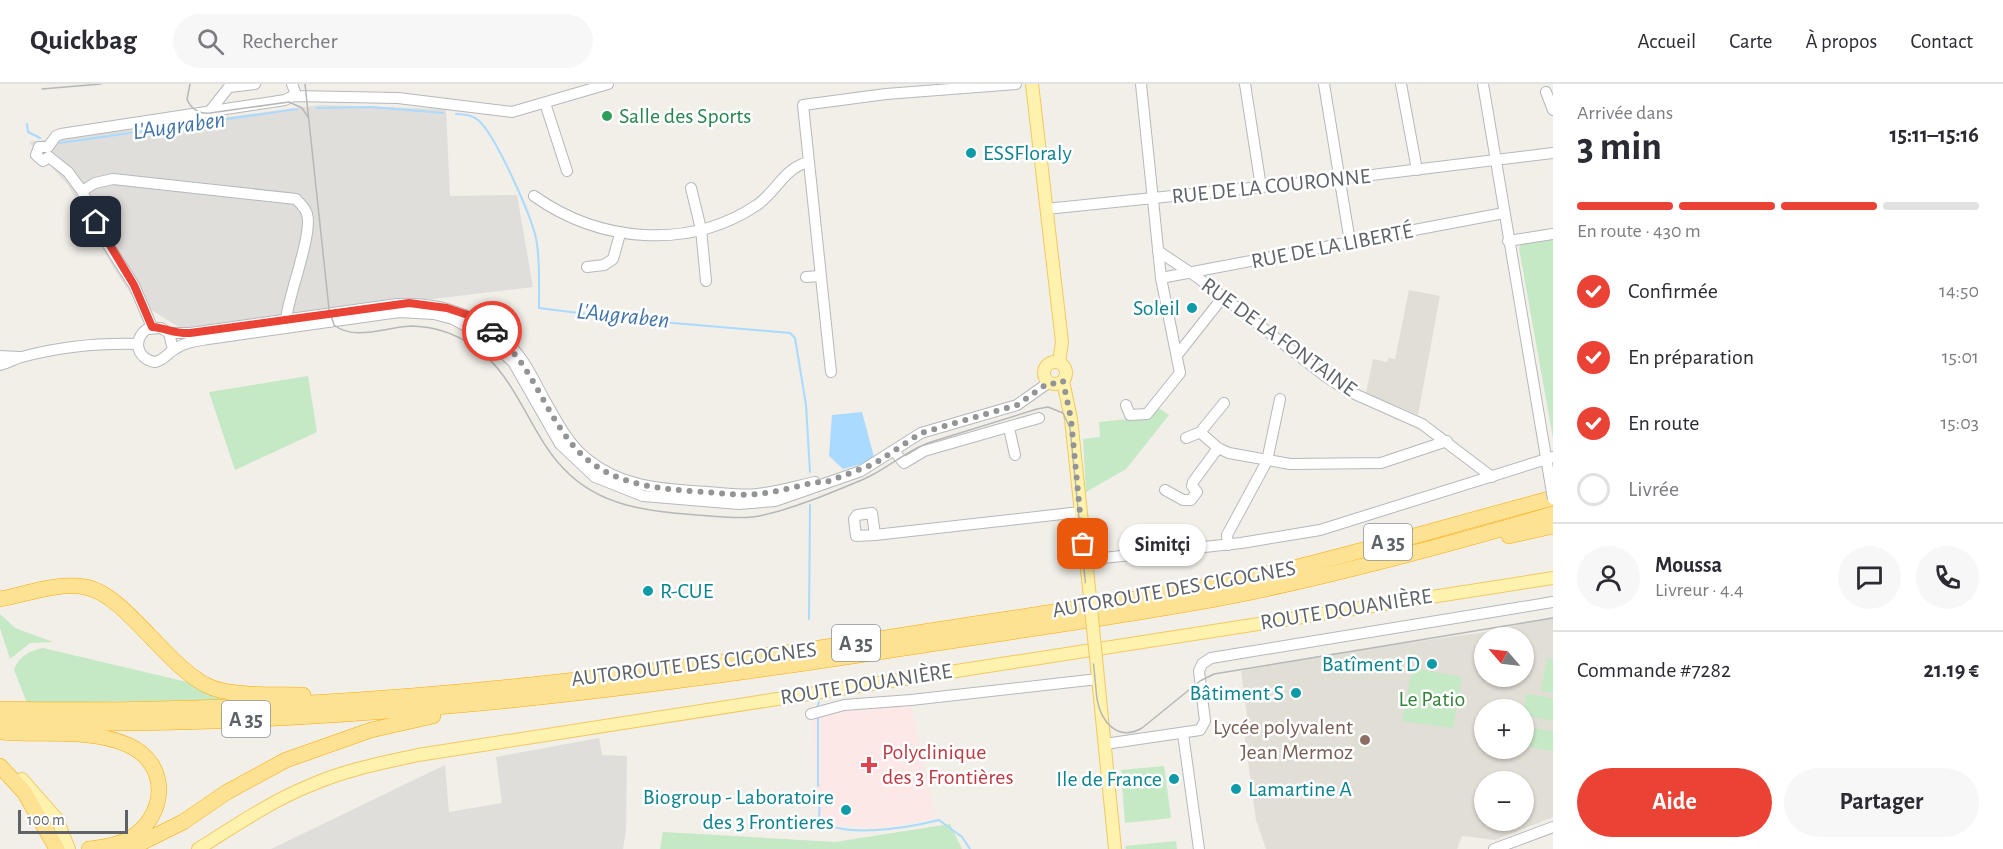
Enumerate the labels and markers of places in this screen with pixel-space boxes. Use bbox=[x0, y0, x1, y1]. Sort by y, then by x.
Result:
place label: Salle des Sports bbox=[619, 105, 752, 127]
marker: Salle des Sports bbox=[600, 109, 614, 123]
place label: ESSFloraly bbox=[983, 142, 1072, 164]
marker: ESSFloraly bbox=[964, 146, 978, 160]
pin bbox=[70, 196, 121, 247]
place label: Soleil bbox=[1133, 297, 1180, 319]
marker: Soleil bbox=[1185, 301, 1199, 315]
pin bbox=[1057, 518, 1108, 569]
callout: Simitçi bbox=[1119, 523, 1206, 565]
place label: R-CUE bbox=[660, 580, 714, 602]
marker: R-CUE bbox=[641, 584, 655, 598]
place label: Batîment D bbox=[1322, 653, 1420, 675]
marker: Batîment D bbox=[1425, 657, 1439, 671]
place label: Bâtiment S bbox=[1190, 682, 1284, 704]
marker: Bâtiment S bbox=[1289, 686, 1303, 700]
place label: Lycée polyvalent Jean Mermoz bbox=[1213, 716, 1353, 763]
marker: Lycée polyvalent Jean Mermoz bbox=[1358, 733, 1372, 747]
place label: Polyclinique des 3 Frontières bbox=[882, 741, 1014, 788]
marker: Polyclinique des 3 Frontières bbox=[860, 756, 878, 774]
place label: Ile de France bbox=[1056, 768, 1162, 790]
marker: Ile de France bbox=[1167, 772, 1181, 786]
place label: Lamartine A bbox=[1248, 778, 1352, 800]
marker: Lamartine A bbox=[1229, 782, 1243, 796]
place label: Biogroup - Laboratoire des 3 Frontieres bbox=[643, 786, 834, 833]
marker: Biogroup - Laboratoire des 3 Frontieres bbox=[839, 803, 853, 817]

